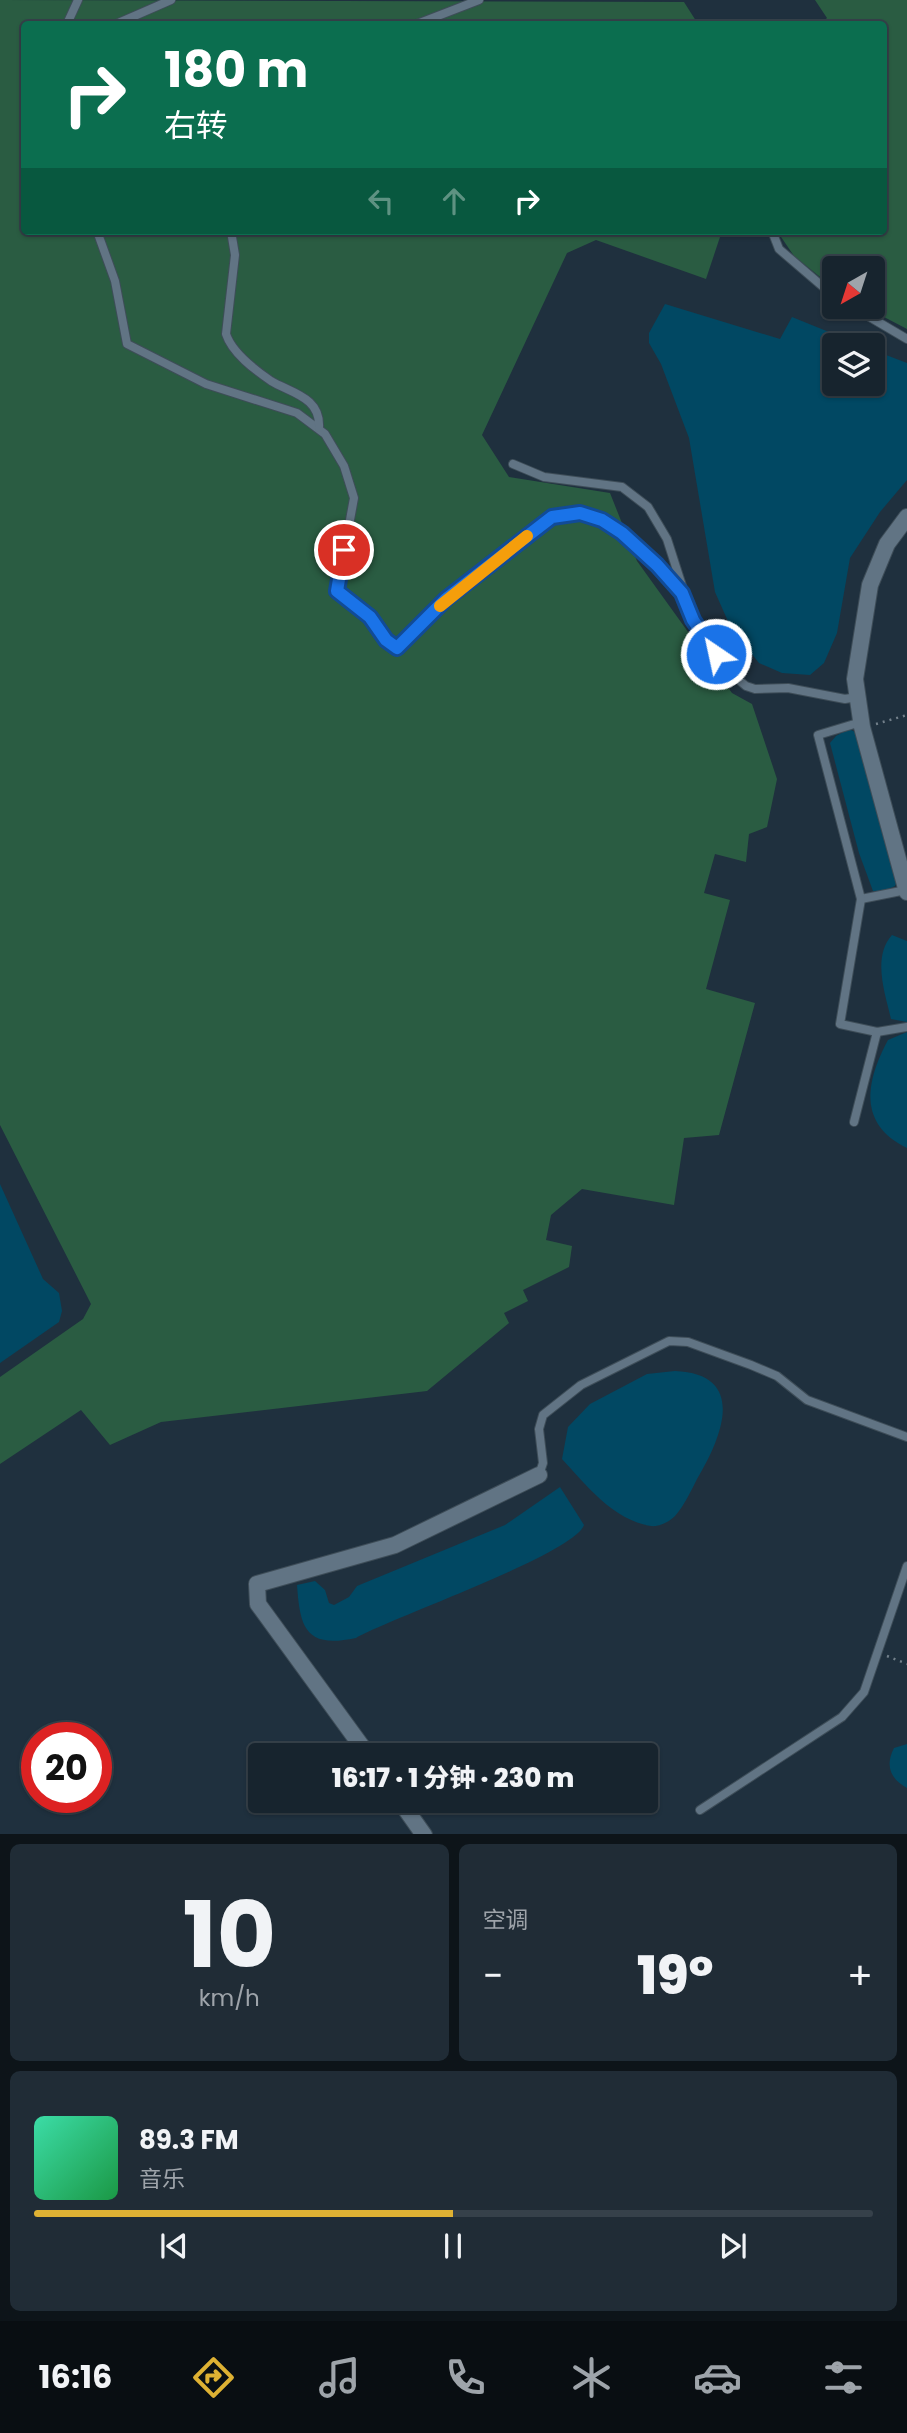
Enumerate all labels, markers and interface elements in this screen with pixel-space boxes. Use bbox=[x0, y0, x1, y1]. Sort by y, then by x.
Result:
text: 180 m bbox=[164, 36, 308, 104]
icon: right bbox=[49, 49, 140, 140]
text: 右转 bbox=[164, 103, 228, 148]
icon: left bbox=[362, 182, 400, 220]
icon: ahead bbox=[435, 182, 473, 220]
icon: right bbox=[508, 182, 546, 220]
north arrow bbox=[822, 256, 886, 318]
map controls bbox=[822, 256, 885, 396]
button: layers bbox=[822, 333, 885, 396]
pin bbox=[314, 520, 374, 580]
icon: arrive bbox=[325, 531, 363, 569]
position arrow bbox=[679, 617, 753, 691]
speed limit sign: 20 bbox=[21, 1722, 112, 1813]
text: 16:17 · 1 分钟 · 230 m bbox=[332, 1760, 574, 1796]
text: 10 bbox=[182, 1871, 276, 1999]
text: 空调 bbox=[483, 1904, 529, 1936]
text: 19° bbox=[637, 1939, 714, 2012]
text: − bbox=[483, 1949, 503, 2002]
text: + bbox=[847, 1949, 873, 2002]
text: km/h bbox=[199, 1982, 260, 2014]
text: 89.3 FM bbox=[139, 2122, 239, 2158]
text: 音乐 bbox=[139, 2163, 185, 2195]
icon: previous bbox=[155, 2227, 193, 2265]
icon: pause bbox=[434, 2227, 472, 2265]
icon: next bbox=[714, 2227, 752, 2265]
icon: directions bbox=[189, 2353, 238, 2402]
icon: music bbox=[315, 2353, 364, 2402]
icon: phone bbox=[441, 2353, 490, 2402]
icon: climate bbox=[567, 2353, 616, 2402]
icon: car bbox=[693, 2353, 742, 2402]
icon: filters bbox=[819, 2353, 868, 2402]
text: 16:16 bbox=[39, 2354, 112, 2399]

